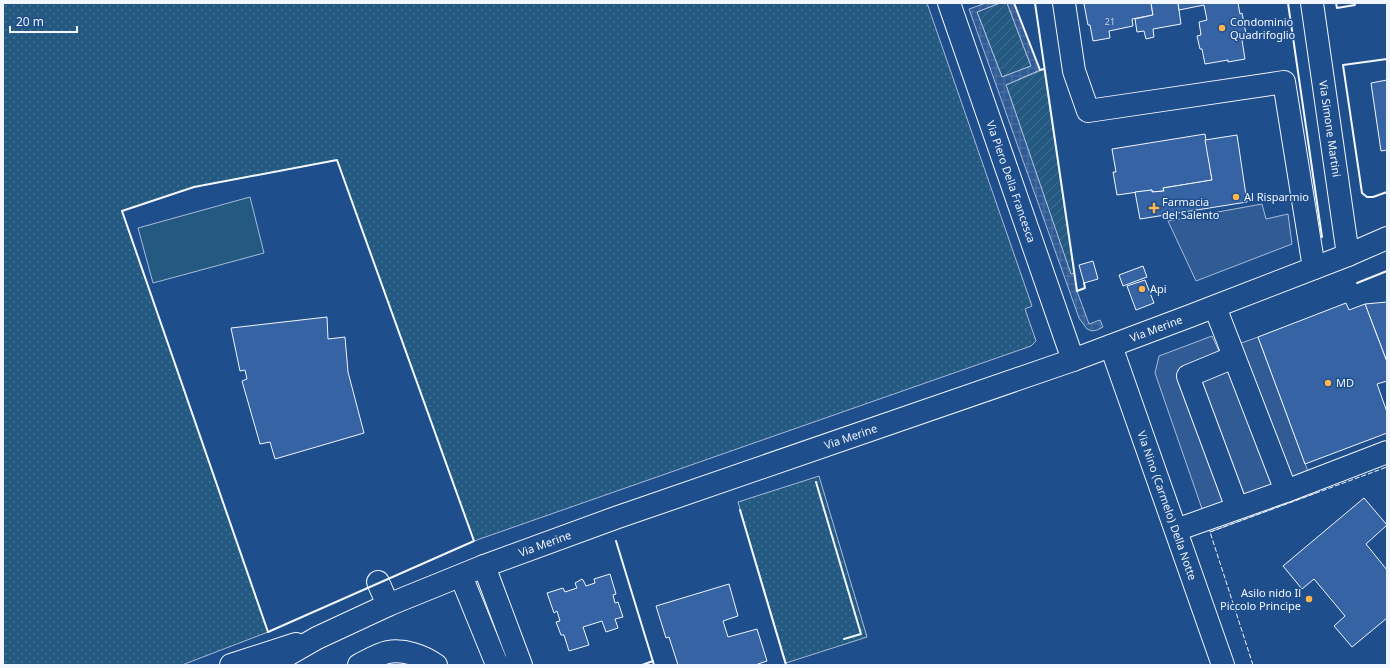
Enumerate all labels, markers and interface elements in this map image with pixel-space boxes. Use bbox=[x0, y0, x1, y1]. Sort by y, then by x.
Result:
scale bar bbox=[10, 8, 77, 34]
text: 20 m bbox=[16, 13, 44, 30]
place label: Condominio Quadrifoglio bbox=[1230, 14, 1296, 42]
house number: 21 bbox=[1105, 15, 1115, 28]
marker: Condominio Quadrifoglio bbox=[1217, 23, 1227, 33]
street label: Via Simone Martini bbox=[1316, 79, 1345, 178]
street label: Via Piero Della Francesca bbox=[983, 118, 1040, 244]
place label: Al Risparmio bbox=[1244, 189, 1309, 204]
marker: Al Risparmio bbox=[1231, 192, 1241, 202]
place label: Farmacia del Salento bbox=[1162, 194, 1220, 222]
marker: Farmacia del Salento bbox=[1149, 203, 1159, 213]
place label: Api bbox=[1150, 281, 1167, 296]
marker: Api bbox=[1137, 284, 1147, 294]
street label: Via Merine bbox=[1128, 312, 1184, 345]
place label: MD bbox=[1336, 375, 1354, 390]
marker: MD bbox=[1323, 378, 1333, 388]
street label: Via Merine bbox=[822, 420, 879, 452]
street label: Via Nino (Carmelo) Della Notte bbox=[1134, 429, 1201, 582]
street label: Via Merine bbox=[516, 527, 573, 560]
place label: Asilo nido Il Piccolo Principe bbox=[1220, 585, 1301, 613]
marker: Asilo nido Il Piccolo Principe bbox=[1304, 594, 1314, 604]

